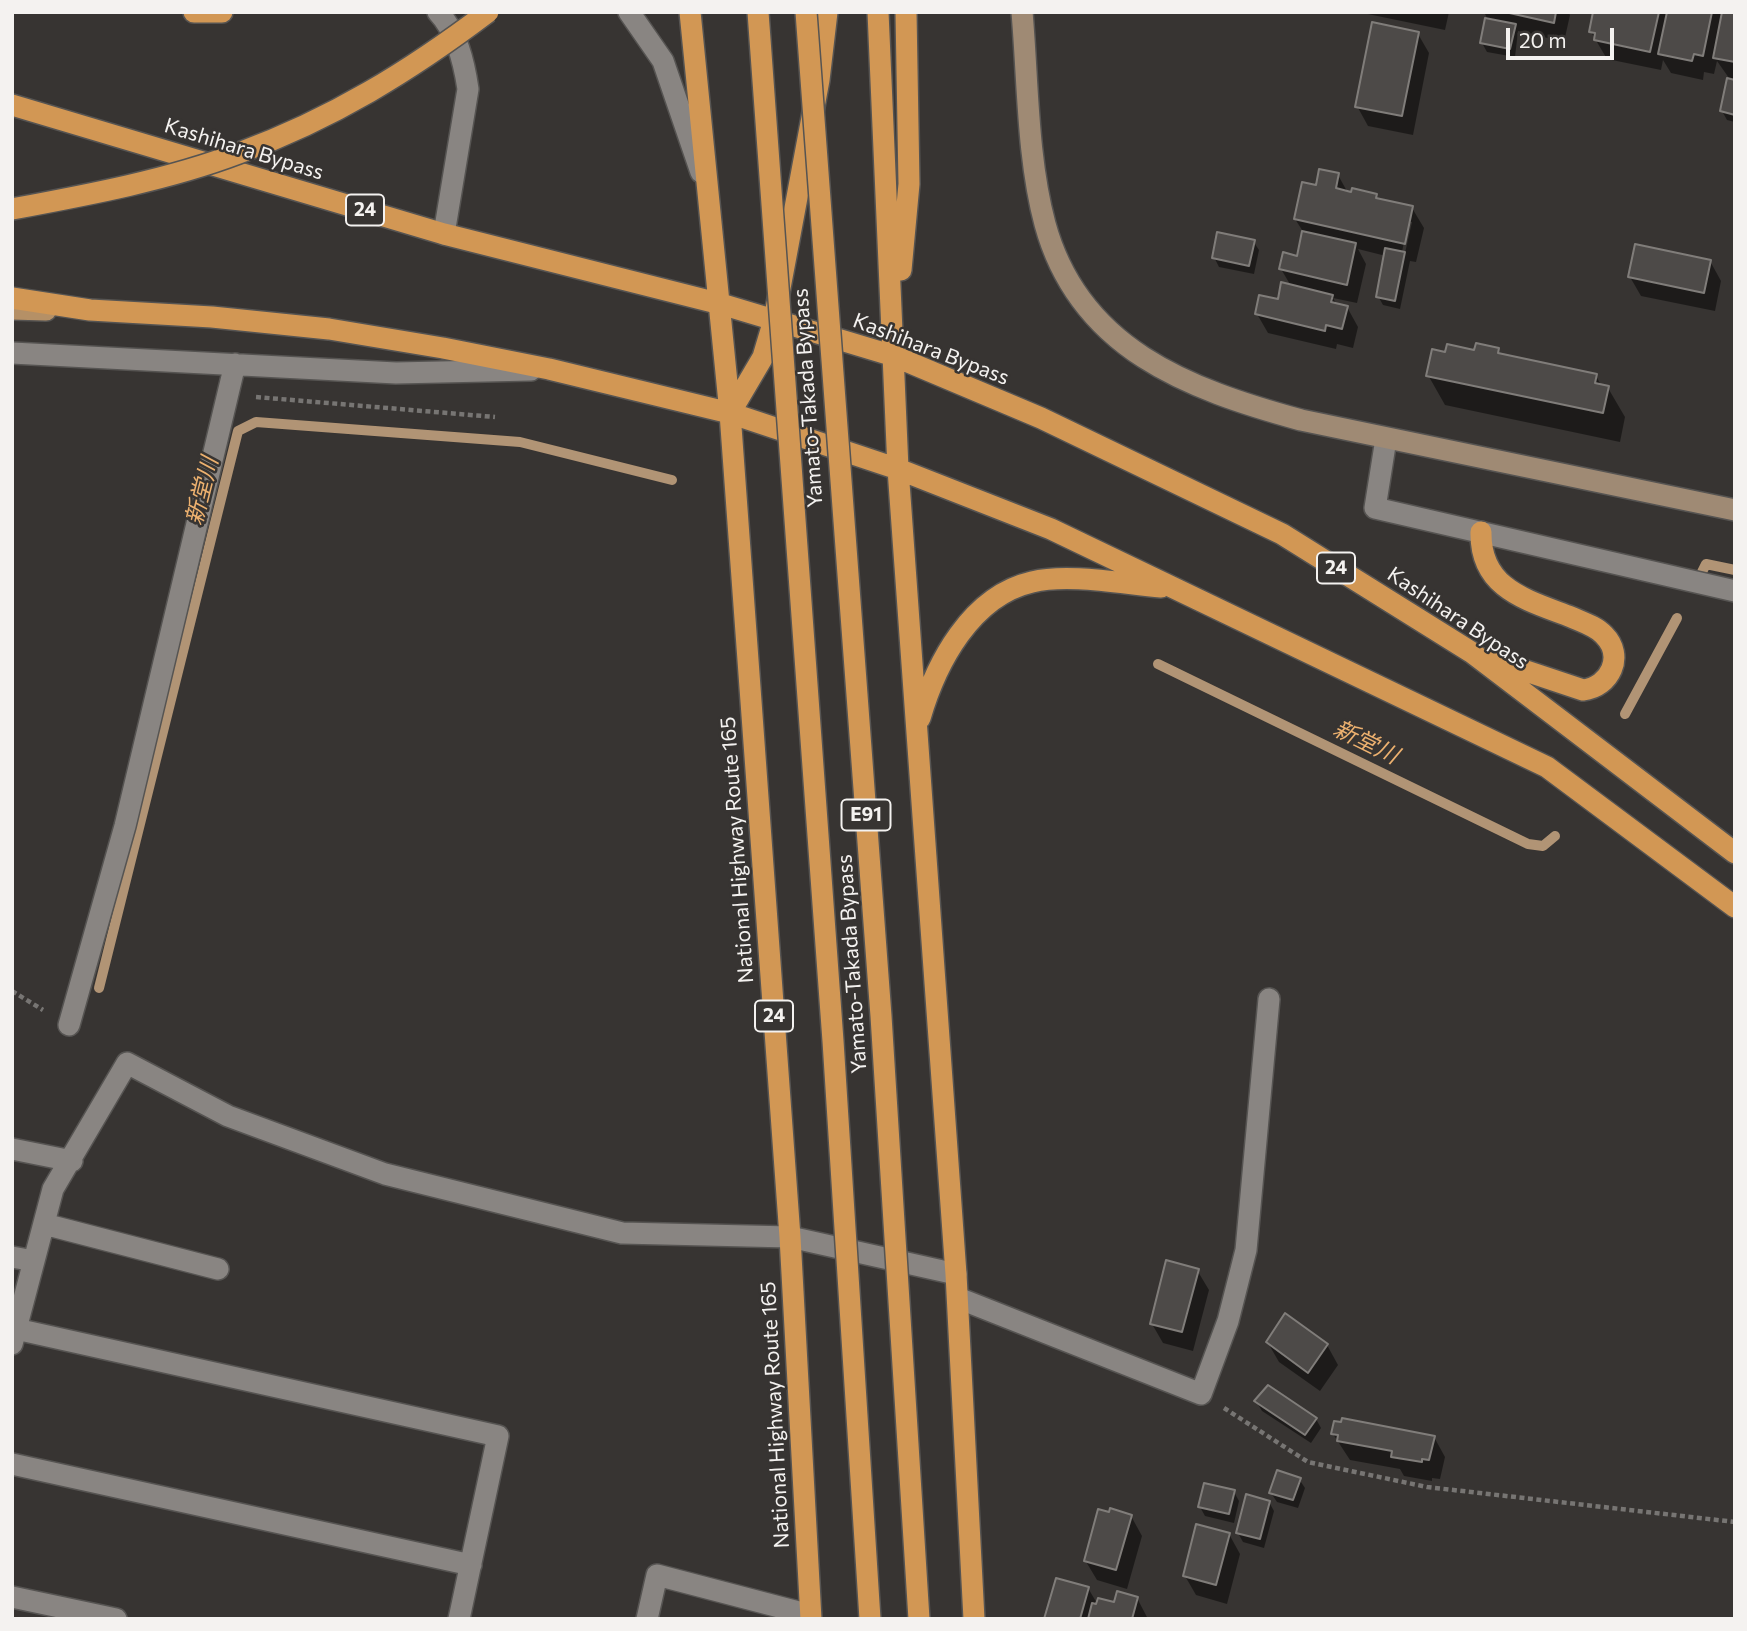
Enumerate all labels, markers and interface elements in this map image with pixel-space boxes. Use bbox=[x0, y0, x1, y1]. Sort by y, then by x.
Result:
scale bar bbox=[1509, 14, 1618, 58]
text: 20 m bbox=[1519, 27, 1567, 52]
street label: Kashihara Bypass bbox=[161, 113, 327, 185]
road number: 24 bbox=[346, 194, 384, 226]
street label: Yamato-Takada Bypass bbox=[788, 288, 828, 508]
street label: Kashihara Bypass bbox=[849, 308, 1013, 390]
water label: 新堂川 bbox=[180, 454, 224, 528]
road number: 24 bbox=[1317, 552, 1355, 583]
street label: Kashihara Bypass bbox=[1383, 561, 1533, 675]
water label: 新堂川 bbox=[1329, 714, 1403, 770]
street label: National Highway Route 165 bbox=[715, 716, 759, 984]
road number: E91 bbox=[842, 800, 890, 830]
street label: Yamato-Takada Bypass bbox=[832, 854, 872, 1074]
road number: 24 bbox=[755, 1000, 793, 1032]
street label: National Highway Route 165 bbox=[755, 1281, 795, 1549]

